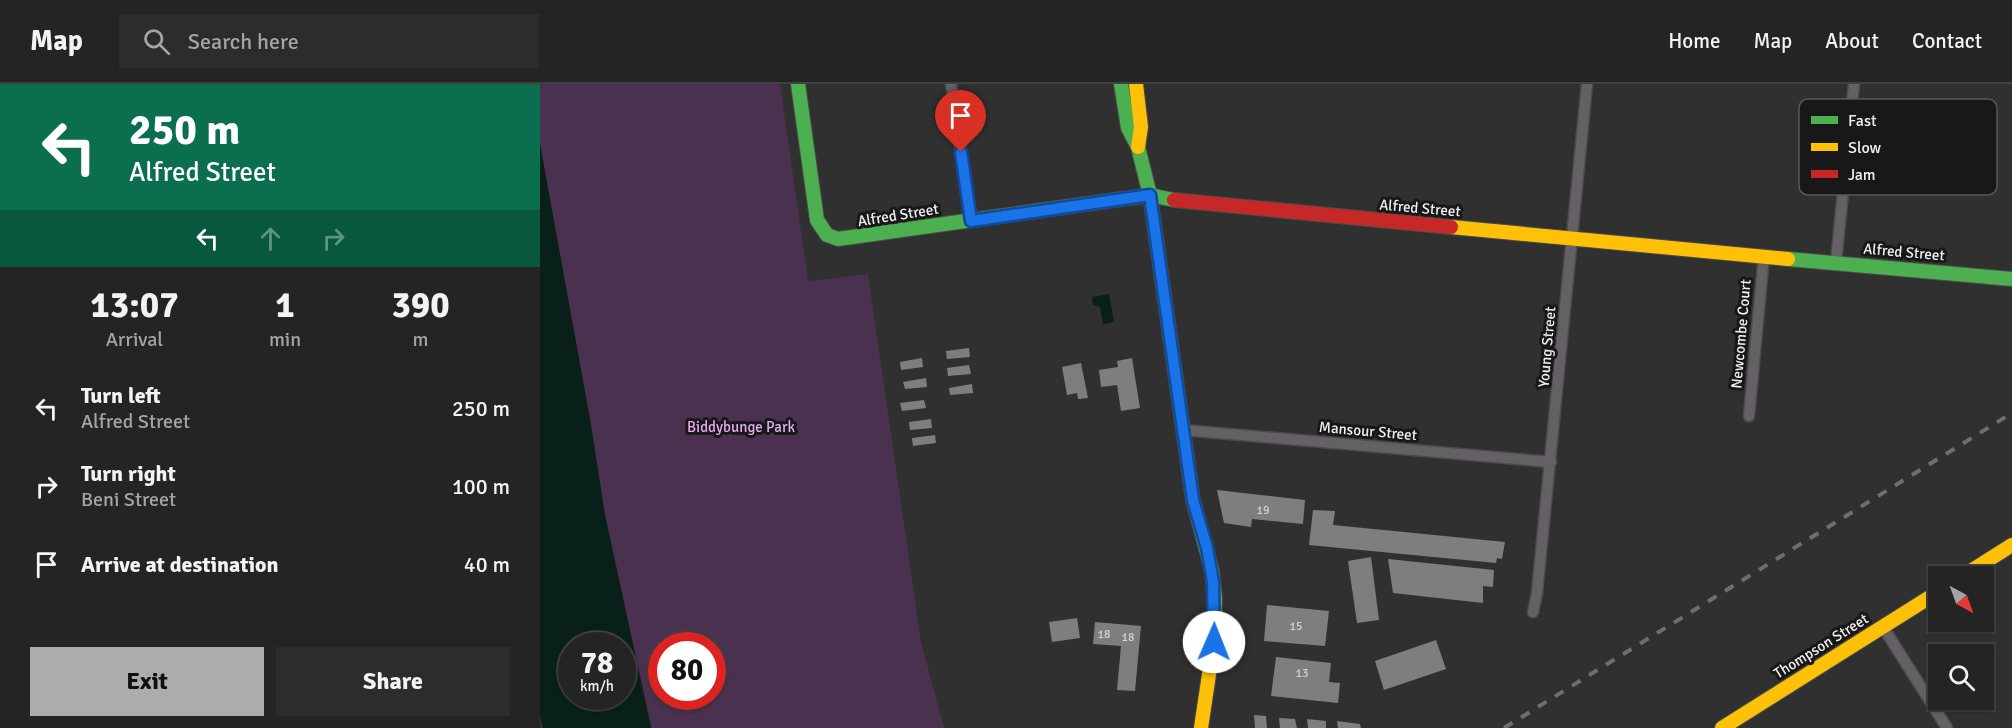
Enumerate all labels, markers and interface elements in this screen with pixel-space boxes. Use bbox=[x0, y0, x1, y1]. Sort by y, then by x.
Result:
search box bbox=[119, 14, 539, 68]
text: Map bbox=[30, 24, 83, 58]
icon: search bbox=[140, 25, 173, 58]
text: Search here bbox=[188, 28, 299, 55]
text: Home bbox=[1668, 28, 1721, 54]
text: Map bbox=[1754, 28, 1792, 54]
text: About bbox=[1825, 28, 1879, 54]
text: Contact bbox=[1912, 28, 1982, 54]
pin bbox=[935, 90, 986, 152]
icon: arrive bbox=[944, 99, 977, 132]
legend bbox=[1799, 99, 1997, 195]
text: 250 m bbox=[129, 105, 240, 156]
icon: left bbox=[30, 108, 108, 186]
text: Fast bbox=[1848, 111, 1877, 131]
text: Slow bbox=[1848, 138, 1882, 158]
text: Alfred Street bbox=[129, 156, 276, 189]
text: Jam bbox=[1848, 165, 1876, 185]
street label: Alfred Street bbox=[1379, 195, 1461, 221]
street label: Alfred Street bbox=[856, 200, 940, 230]
icon: left bbox=[191, 222, 224, 255]
icon: ahead bbox=[254, 222, 287, 255]
icon: right bbox=[317, 222, 350, 255]
street label: Alfred Street bbox=[1863, 239, 1945, 265]
street label: Newcombe Court bbox=[1727, 279, 1755, 389]
text: 13:07 bbox=[90, 283, 179, 328]
text: 1 bbox=[275, 283, 295, 328]
text: 390 bbox=[391, 283, 450, 328]
street label: Young Street bbox=[1534, 306, 1560, 388]
text: Arrival bbox=[106, 327, 163, 352]
text: min bbox=[269, 327, 301, 352]
text: m bbox=[413, 327, 429, 352]
text: Turn left bbox=[81, 382, 161, 409]
icon: left bbox=[30, 392, 63, 425]
text: 250 m bbox=[452, 395, 510, 422]
text: Alfred Street bbox=[81, 409, 190, 434]
park label: Biddybunge Park bbox=[687, 418, 795, 436]
street label: Mansour Street bbox=[1318, 418, 1418, 444]
text: Turn right bbox=[81, 460, 176, 487]
icon: right bbox=[30, 470, 63, 503]
text: 100 m bbox=[452, 473, 510, 500]
text: Beni Street bbox=[81, 487, 176, 512]
house number: 19 bbox=[1257, 503, 1269, 518]
icon: arrive bbox=[30, 548, 63, 581]
text: Arrive at destination bbox=[81, 551, 278, 578]
text: 40 m bbox=[464, 551, 510, 578]
north arrow bbox=[1928, 566, 1994, 632]
map controls bbox=[1928, 566, 1994, 710]
position arrow bbox=[1182, 610, 1246, 674]
street label: Thompson Street bbox=[1770, 610, 1872, 682]
house number: 15 bbox=[1290, 619, 1302, 634]
house number: 18 bbox=[1098, 627, 1110, 642]
house number: 18 bbox=[1122, 630, 1134, 645]
speed limit sign: 80 bbox=[648, 632, 726, 710]
button: search bbox=[1928, 644, 1994, 710]
text: 78 bbox=[581, 645, 613, 682]
button: Exit bbox=[30, 647, 264, 716]
button: Share bbox=[276, 647, 510, 716]
house number: 13 bbox=[1296, 666, 1308, 681]
text: km/h bbox=[580, 677, 614, 695]

